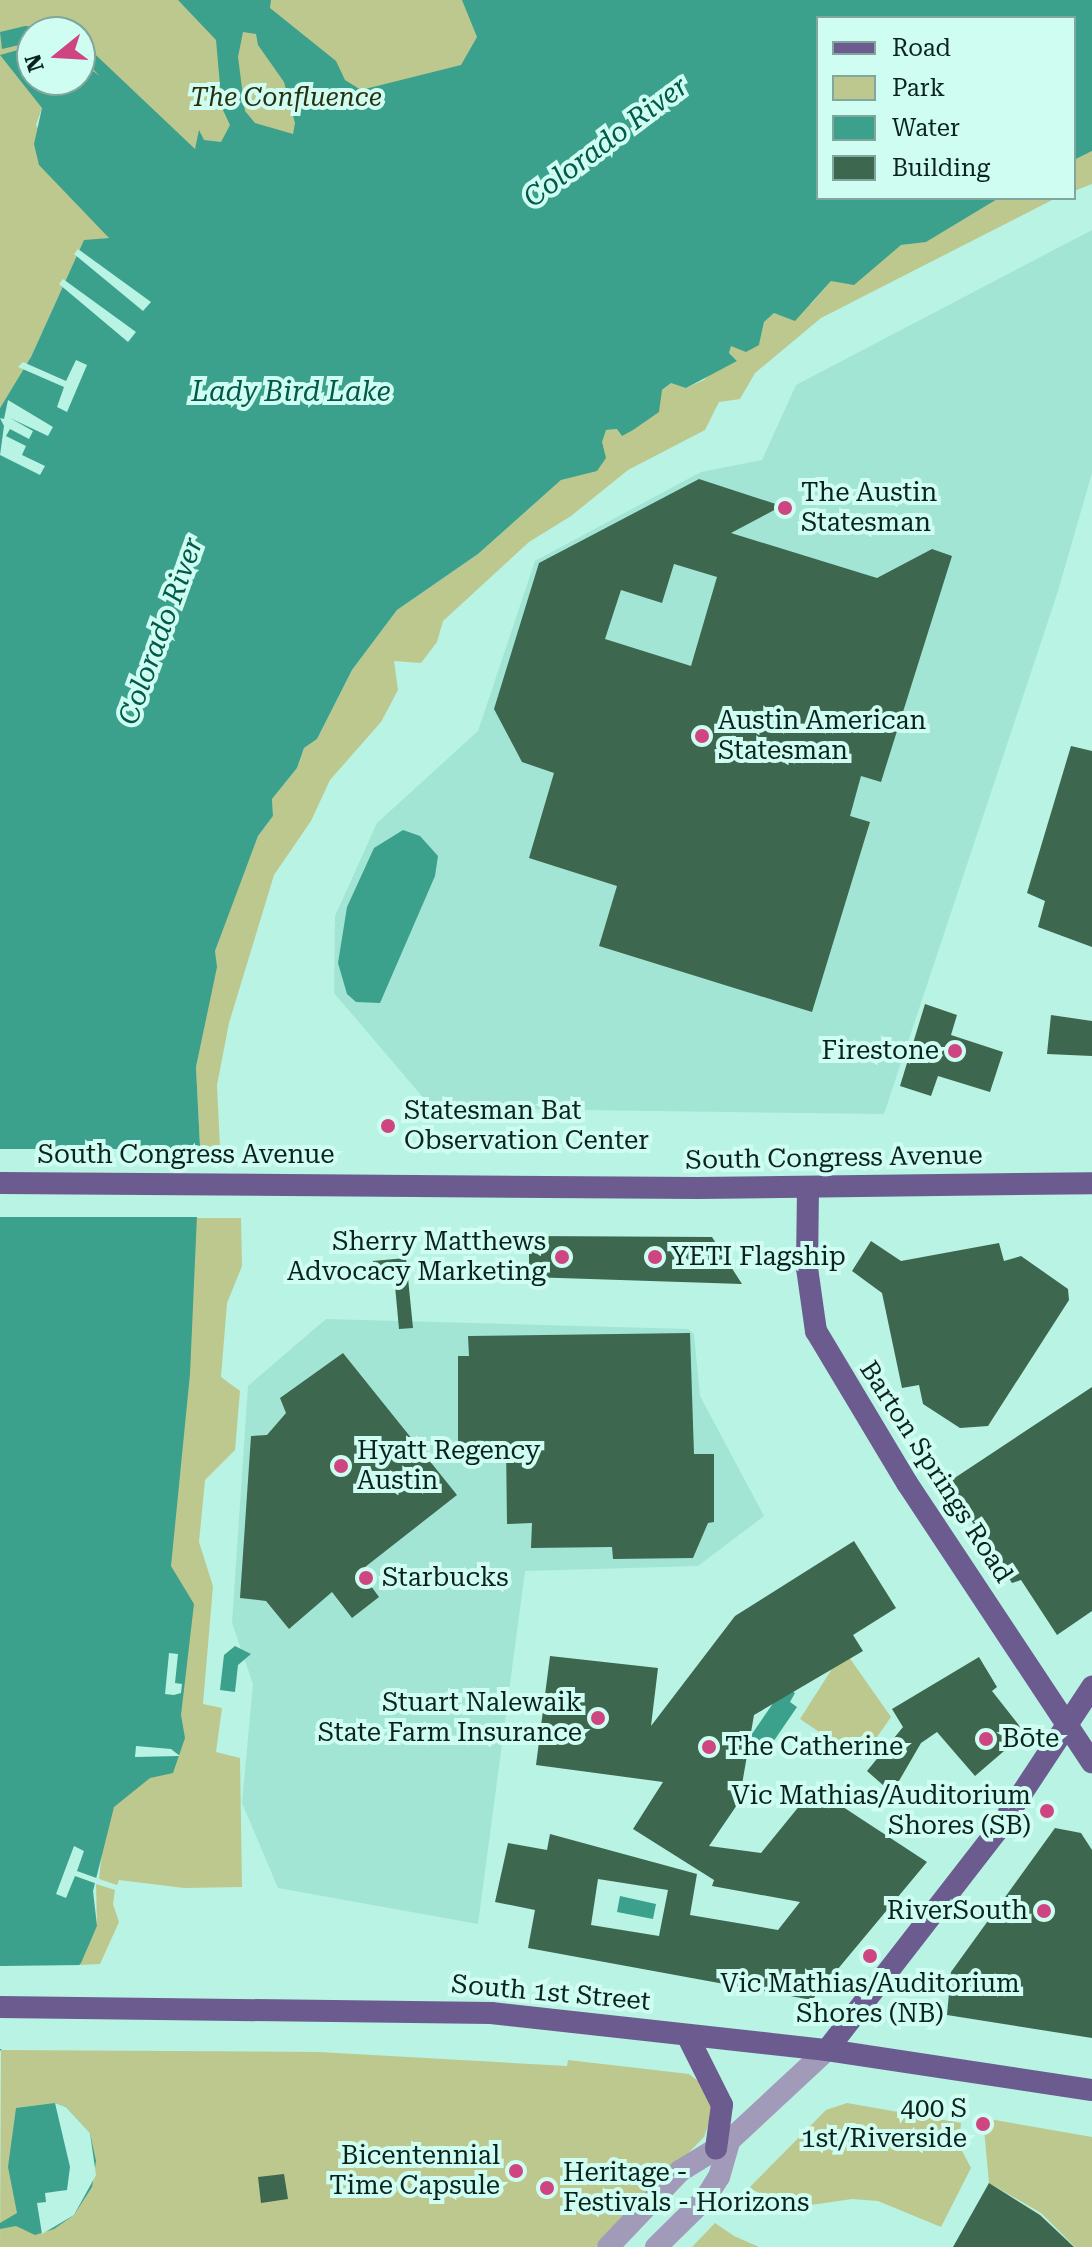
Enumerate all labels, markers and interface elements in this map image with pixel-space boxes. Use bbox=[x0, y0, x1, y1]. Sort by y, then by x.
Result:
north arrow bbox=[16, 16, 96, 96]
legend bbox=[816, 16, 1076, 200]
text: Road bbox=[892, 34, 951, 62]
text: N bbox=[20, 51, 49, 75]
water label: Colorado River bbox=[517, 69, 695, 215]
text: Park bbox=[892, 74, 945, 102]
park label: The Confluence bbox=[190, 82, 382, 114]
text: Water bbox=[892, 114, 960, 142]
text: Building bbox=[892, 154, 990, 182]
water label: Lady Bird Lake bbox=[191, 375, 391, 409]
place label: The Austin Statesman bbox=[801, 477, 937, 538]
marker: The Austin Statesman bbox=[776, 499, 794, 517]
water label: Colorado River bbox=[112, 533, 210, 729]
place label: Austin American Statesman bbox=[718, 705, 926, 766]
marker: Austin American Statesman bbox=[693, 727, 711, 745]
place label: Firestone bbox=[822, 1035, 939, 1067]
marker: Firestone bbox=[946, 1042, 964, 1060]
place label: Statesman Bat Observation Center bbox=[404, 1095, 649, 1156]
marker: Statesman Bat Observation Center bbox=[379, 1117, 397, 1135]
street label: South Congress Avenue bbox=[37, 1139, 335, 1171]
street label: South Congress Avenue bbox=[685, 1140, 983, 1176]
place label: Sherry Matthews Advocacy Marketing bbox=[287, 1226, 546, 1288]
place label: YETI Flagship bbox=[671, 1241, 846, 1273]
marker: Sherry Matthews Advocacy Marketing bbox=[553, 1248, 571, 1266]
marker: YETI Flagship bbox=[646, 1248, 664, 1266]
street label: Barton Springs Road bbox=[853, 1355, 1019, 1589]
place label: Hyatt Regency Austin bbox=[357, 1435, 540, 1496]
marker: Hyatt Regency Austin bbox=[332, 1457, 350, 1475]
place label: Starbucks bbox=[382, 1562, 509, 1594]
marker: Starbucks bbox=[357, 1569, 375, 1587]
place label: Stuart Nalewaik State Farm Insurance bbox=[318, 1687, 582, 1748]
marker: Stuart Nalewaik State Farm Insurance bbox=[589, 1709, 607, 1727]
place label: Bōte bbox=[1002, 1723, 1059, 1755]
marker: Bōte bbox=[977, 1730, 995, 1748]
place label: The Catherine bbox=[725, 1731, 903, 1763]
marker: The Catherine bbox=[700, 1738, 718, 1756]
place label: Vic Mathias/Auditorium Shores (SB) bbox=[731, 1780, 1031, 1842]
marker: Vic Mathias/Auditorium Shores (SB) bbox=[1038, 1802, 1056, 1820]
place label: RiverSouth bbox=[887, 1895, 1028, 1927]
marker: RiverSouth bbox=[1035, 1902, 1053, 1920]
marker: Vic Mathias/Auditorium Shores (NB) bbox=[861, 1947, 879, 1965]
place label: Vic Mathias/Auditorium Shores (NB) bbox=[720, 1968, 1020, 2030]
street label: South 1st Street bbox=[450, 1969, 652, 2017]
place label: 400 S 1st/Riverside bbox=[801, 2093, 967, 2154]
marker: 400 S 1st/Riverside bbox=[974, 2115, 992, 2133]
place label: Bicentennial Time Capsule bbox=[329, 2140, 500, 2202]
place label: Heritage - Festivals - Horizons bbox=[563, 2157, 809, 2218]
marker: Bicentennial Time Capsule bbox=[507, 2162, 525, 2180]
marker: Heritage - Festivals - Horizons bbox=[538, 2179, 556, 2197]

